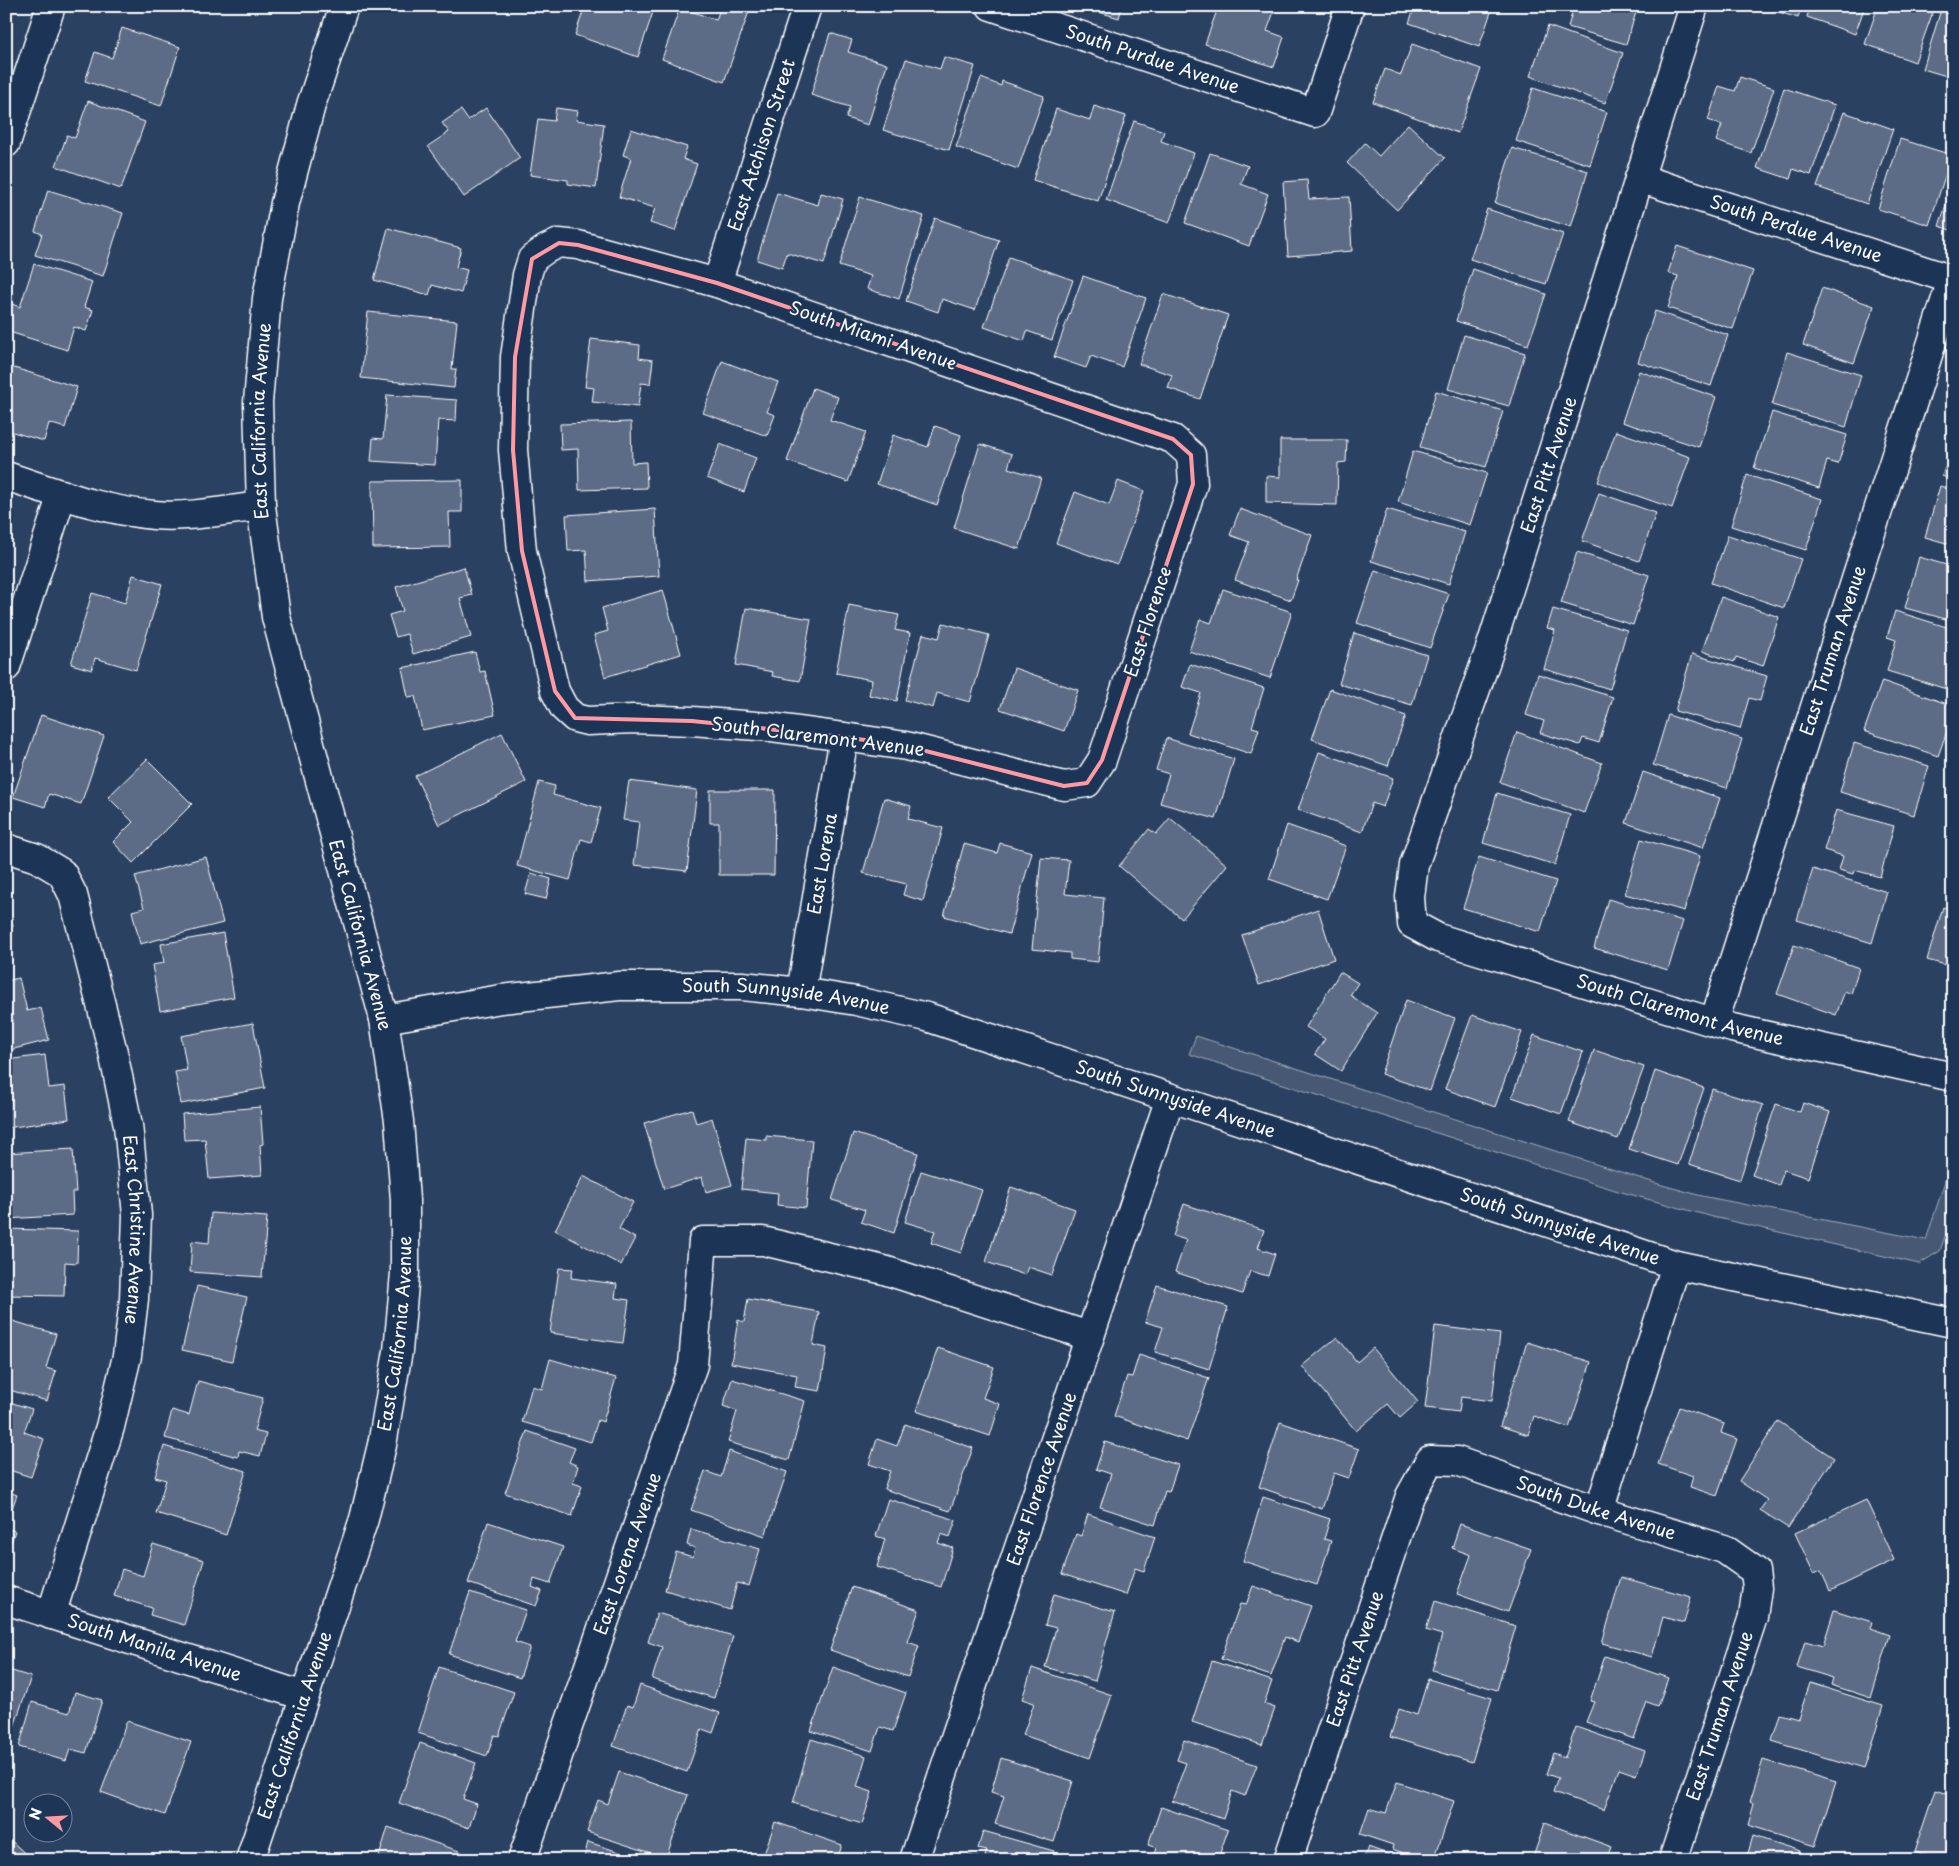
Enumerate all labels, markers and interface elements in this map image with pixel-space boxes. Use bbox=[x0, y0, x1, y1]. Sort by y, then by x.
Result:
street label: South Purdue Avenue bbox=[1062, 17, 1244, 99]
street label: East Atchison Street bbox=[720, 55, 801, 234]
street label: South Perdue Avenue bbox=[1707, 187, 1886, 268]
street label: South Miami Avenue bbox=[786, 293, 961, 376]
street label: East California Avenue bbox=[243, 321, 277, 521]
street label: East Pitt Avenue bbox=[1513, 393, 1582, 536]
street label: East Truman Avenue bbox=[1792, 561, 1872, 739]
street label: East Florence bbox=[1116, 563, 1177, 680]
street label: South Claremont Avenue bbox=[710, 709, 926, 762]
street label: East Lorena bbox=[799, 810, 843, 916]
street label: East California Avenue bbox=[323, 836, 400, 1033]
street label: South Claremont Avenue bbox=[1573, 966, 1787, 1051]
street label: South Sunnyside Avenue bbox=[682, 971, 893, 1020]
street label: South Sunnyside Avenue bbox=[1072, 1052, 1280, 1144]
street label: East Christine Avenue bbox=[117, 1133, 152, 1327]
street label: South Sunnyside Avenue bbox=[1457, 1179, 1664, 1271]
street label: East California Avenue bbox=[370, 1236, 417, 1433]
street label: East Florence Avenue bbox=[999, 1388, 1082, 1569]
street label: East Lorena Avenue bbox=[586, 1468, 667, 1638]
street label: South Duke Avenue bbox=[1513, 1468, 1680, 1546]
street label: East Pitt Avenue bbox=[1319, 1587, 1389, 1730]
street label: South Manila Avenue bbox=[65, 1606, 246, 1687]
street label: East California Avenue bbox=[250, 1627, 338, 1822]
street label: East Truman Avenue bbox=[1678, 1627, 1759, 1804]
north arrow bbox=[22, 1794, 72, 1844]
text: N bbox=[23, 1805, 47, 1822]

